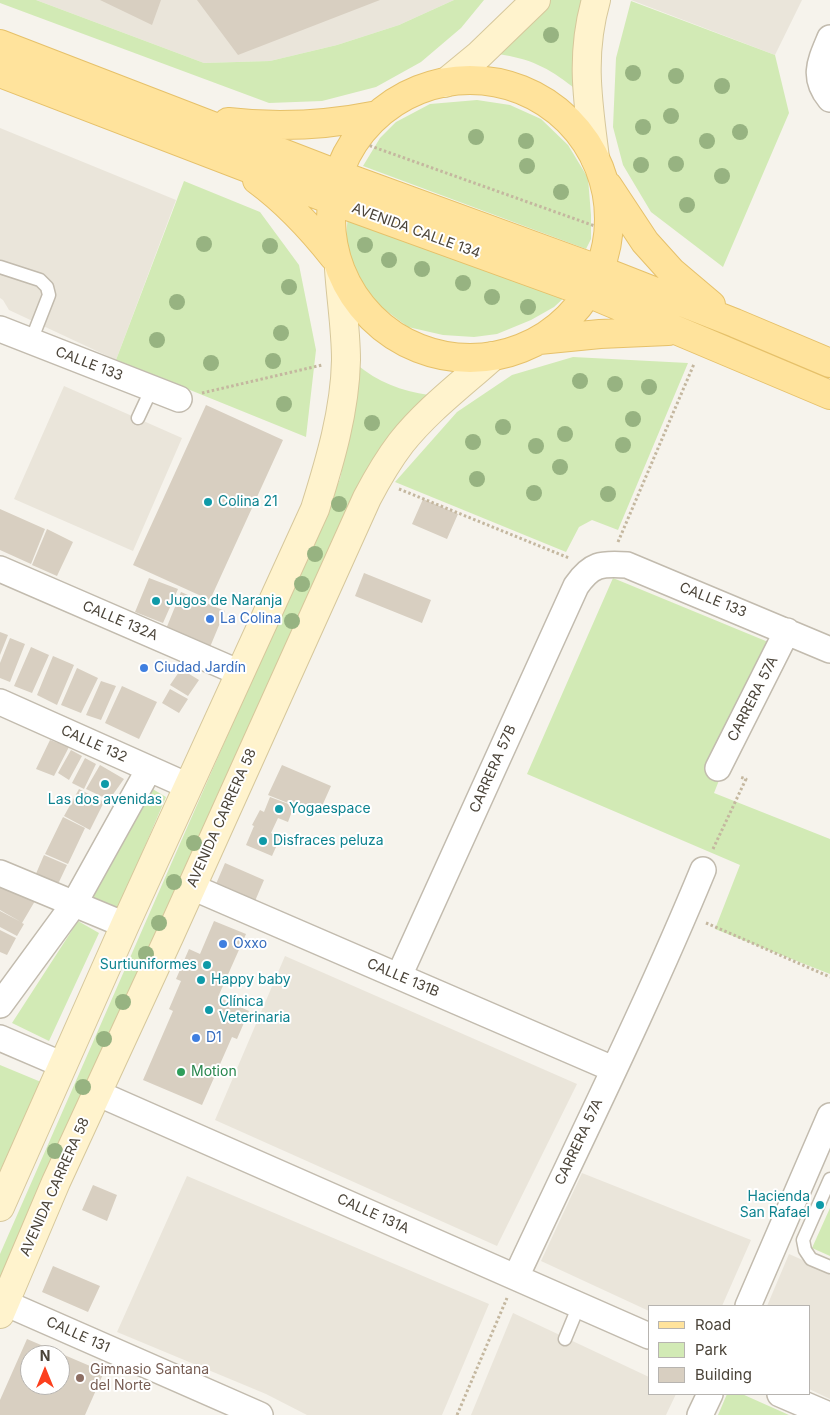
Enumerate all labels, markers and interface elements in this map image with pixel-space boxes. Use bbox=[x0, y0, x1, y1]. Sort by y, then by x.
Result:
street label: AVENIDA CALLE 134 bbox=[349, 200, 483, 262]
street label: CALLE 133 bbox=[53, 343, 125, 385]
place label: Colina 21 bbox=[218, 494, 278, 510]
marker: Colina 21 bbox=[202, 496, 214, 508]
street label: CALLE 133 bbox=[677, 579, 749, 621]
place label: Jugos de Naranja bbox=[166, 593, 282, 609]
marker: Jugos de Naranja bbox=[150, 595, 162, 607]
street label: CALLE 132A bbox=[80, 598, 160, 644]
place label: La Colina bbox=[220, 611, 281, 627]
marker: La Colina bbox=[204, 613, 216, 625]
street label: CARRERA 57A bbox=[724, 654, 782, 744]
place label: Ciudad Jardín bbox=[154, 660, 246, 676]
marker: Ciudad Jardín bbox=[138, 662, 150, 674]
street label: CALLE 132 bbox=[58, 722, 130, 766]
street label: CARRERA 57B bbox=[466, 723, 520, 815]
street label: AVENIDA CARRERA 58 bbox=[184, 746, 260, 890]
marker: Las dos avenidas bbox=[99, 778, 111, 790]
place label: Las dos avenidas bbox=[48, 792, 162, 808]
place label: Yogaespace bbox=[289, 801, 371, 817]
marker: Yogaespace bbox=[273, 803, 285, 815]
place label: Disfraces peluza bbox=[273, 833, 384, 849]
marker: Disfraces peluza bbox=[257, 835, 269, 847]
place label: Oxxo bbox=[233, 936, 267, 952]
marker: Oxxo bbox=[217, 938, 229, 950]
street label: CALLE 131B bbox=[364, 955, 442, 1001]
place label: Surtiuniformes bbox=[100, 957, 197, 973]
marker: Surtiuniformes bbox=[201, 959, 213, 971]
place label: Happy baby bbox=[211, 972, 291, 988]
marker: Happy baby bbox=[195, 974, 207, 986]
place label: Clínica Veterinaria bbox=[219, 994, 290, 1026]
marker: Clínica Veterinaria bbox=[203, 1004, 215, 1016]
place label: D1 bbox=[206, 1030, 222, 1046]
marker: D1 bbox=[190, 1032, 202, 1044]
place label: Motion bbox=[191, 1064, 237, 1080]
marker: Motion bbox=[175, 1066, 187, 1078]
street label: CARRERA 57A bbox=[552, 1096, 606, 1188]
street label: AVENIDA CARRERA 58 bbox=[17, 1115, 93, 1259]
place label: Hacienda San Rafael bbox=[740, 1189, 810, 1222]
street label: CALLE 131A bbox=[334, 1191, 412, 1237]
marker: Hacienda San Rafael bbox=[814, 1199, 826, 1211]
legend bbox=[648, 1305, 810, 1395]
street label: CALLE 131 bbox=[44, 1314, 112, 1356]
text: Road bbox=[695, 1315, 731, 1334]
text: Park bbox=[695, 1340, 727, 1359]
north arrow bbox=[20, 1345, 70, 1395]
text: N bbox=[40, 1347, 50, 1364]
place label: Gimnasio Santana del Norte bbox=[90, 1362, 209, 1394]
text: Building bbox=[695, 1365, 752, 1384]
marker: Gimnasio Santana del Norte bbox=[74, 1372, 86, 1384]

